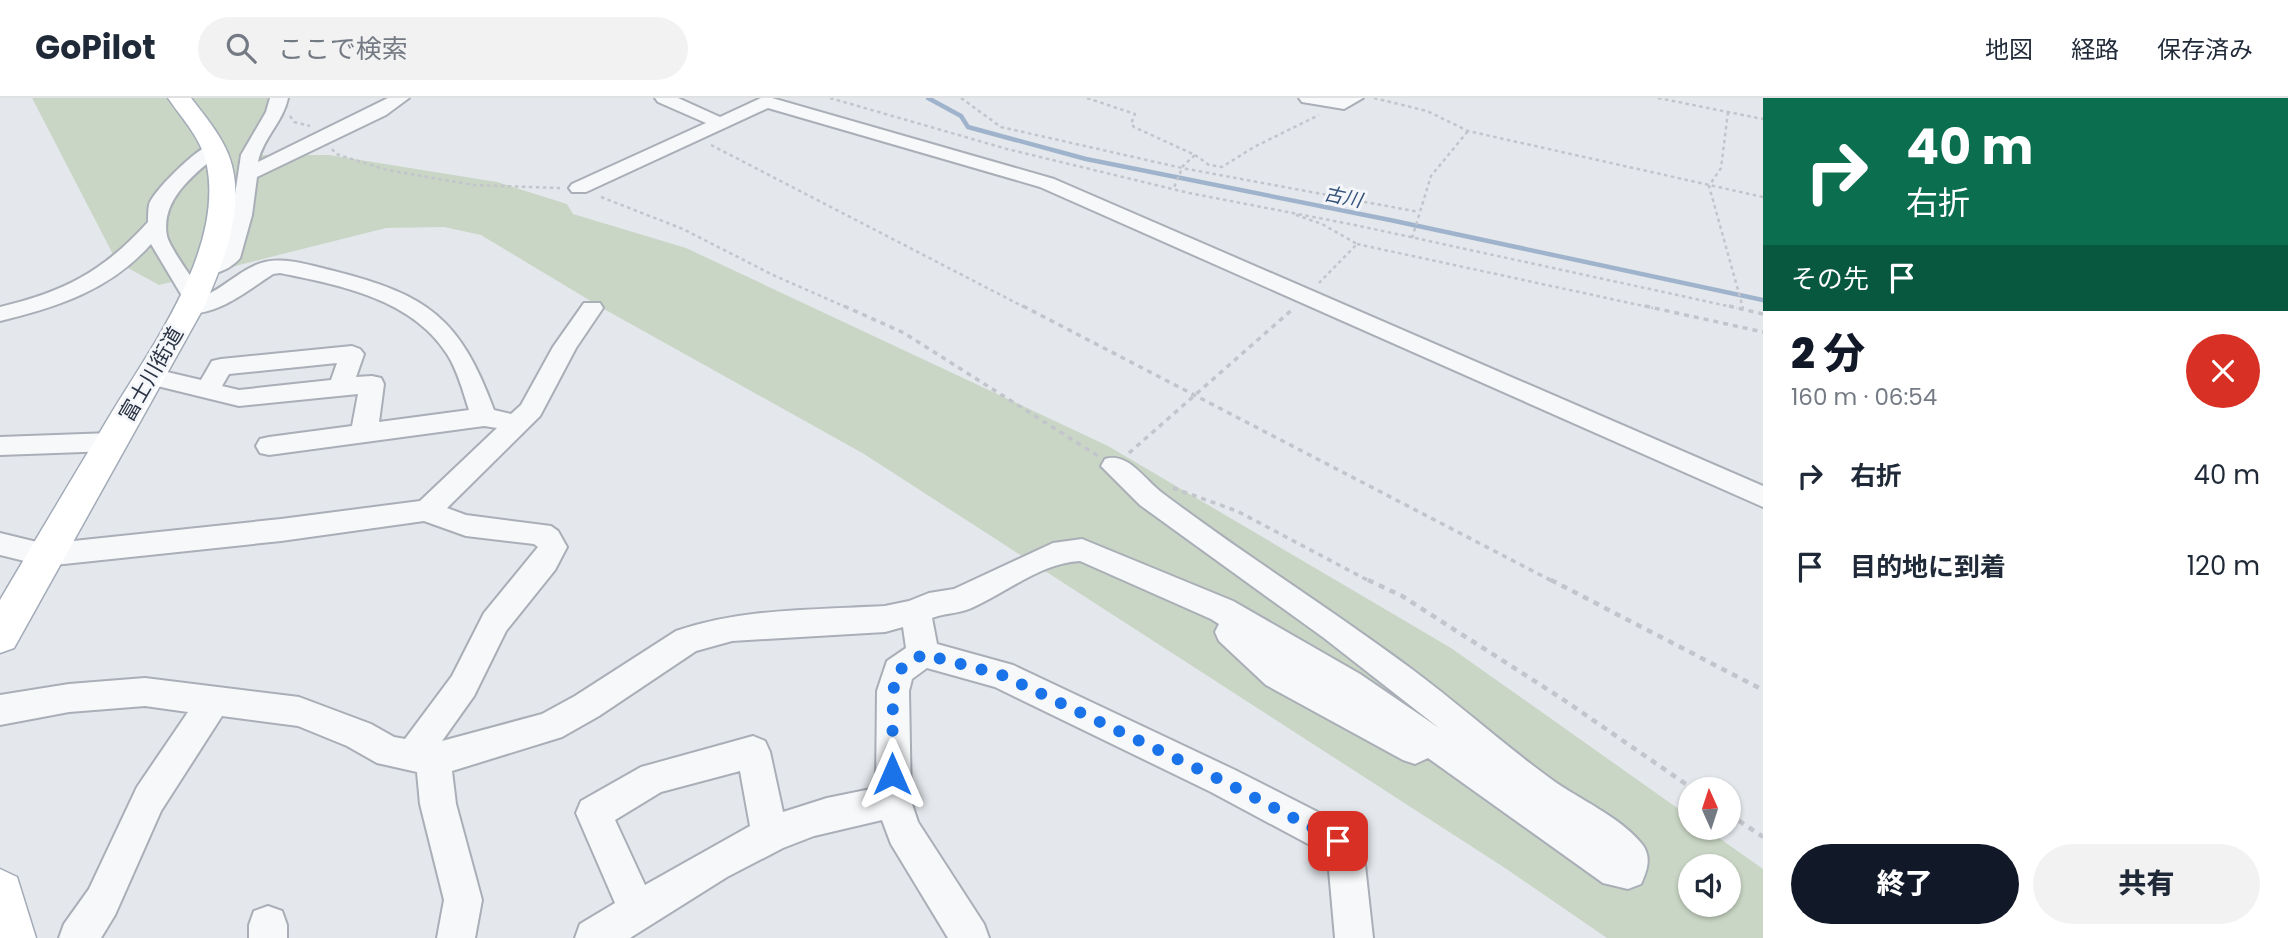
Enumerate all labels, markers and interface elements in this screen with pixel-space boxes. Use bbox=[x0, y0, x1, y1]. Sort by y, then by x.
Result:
search box bbox=[198, 17, 688, 80]
text: GoPilot bbox=[35, 24, 156, 71]
icon: search bbox=[222, 29, 260, 67]
text: ここで検索 bbox=[278, 31, 408, 67]
text: 地図 bbox=[1985, 33, 2033, 66]
text: 経路 bbox=[2071, 33, 2119, 66]
text: 保存済み bbox=[2157, 33, 2253, 66]
text: 40 m bbox=[1906, 113, 2033, 181]
icon: right bbox=[1791, 126, 1882, 217]
water label: 古川 bbox=[1322, 180, 1366, 215]
text: 右折 bbox=[1906, 180, 1970, 225]
icon: arrive bbox=[1883, 259, 1921, 297]
text: その先 bbox=[1791, 261, 1869, 297]
street label: 富士川街道 bbox=[112, 321, 190, 427]
text: 2 分 bbox=[1791, 324, 1865, 383]
button: close bbox=[2186, 334, 2260, 408]
text: 160 m · 06:54 bbox=[1791, 381, 1937, 413]
icon: right bbox=[1791, 457, 1829, 495]
text: 40 m bbox=[2194, 457, 2260, 493]
text: 右折 bbox=[1850, 458, 1902, 494]
icon: arrive bbox=[1791, 548, 1829, 586]
text: 120 m bbox=[2187, 548, 2260, 584]
text: 目的地に到着 bbox=[1850, 549, 2006, 585]
position arrow bbox=[855, 737, 929, 811]
north arrow bbox=[1678, 777, 1741, 840]
map controls bbox=[1678, 777, 1741, 917]
pin bbox=[1308, 811, 1368, 871]
icon: arrive bbox=[1319, 822, 1357, 860]
button: 終了 bbox=[1791, 844, 2019, 924]
button: 共有 bbox=[2033, 844, 2260, 924]
button: sound bbox=[1678, 854, 1741, 917]

